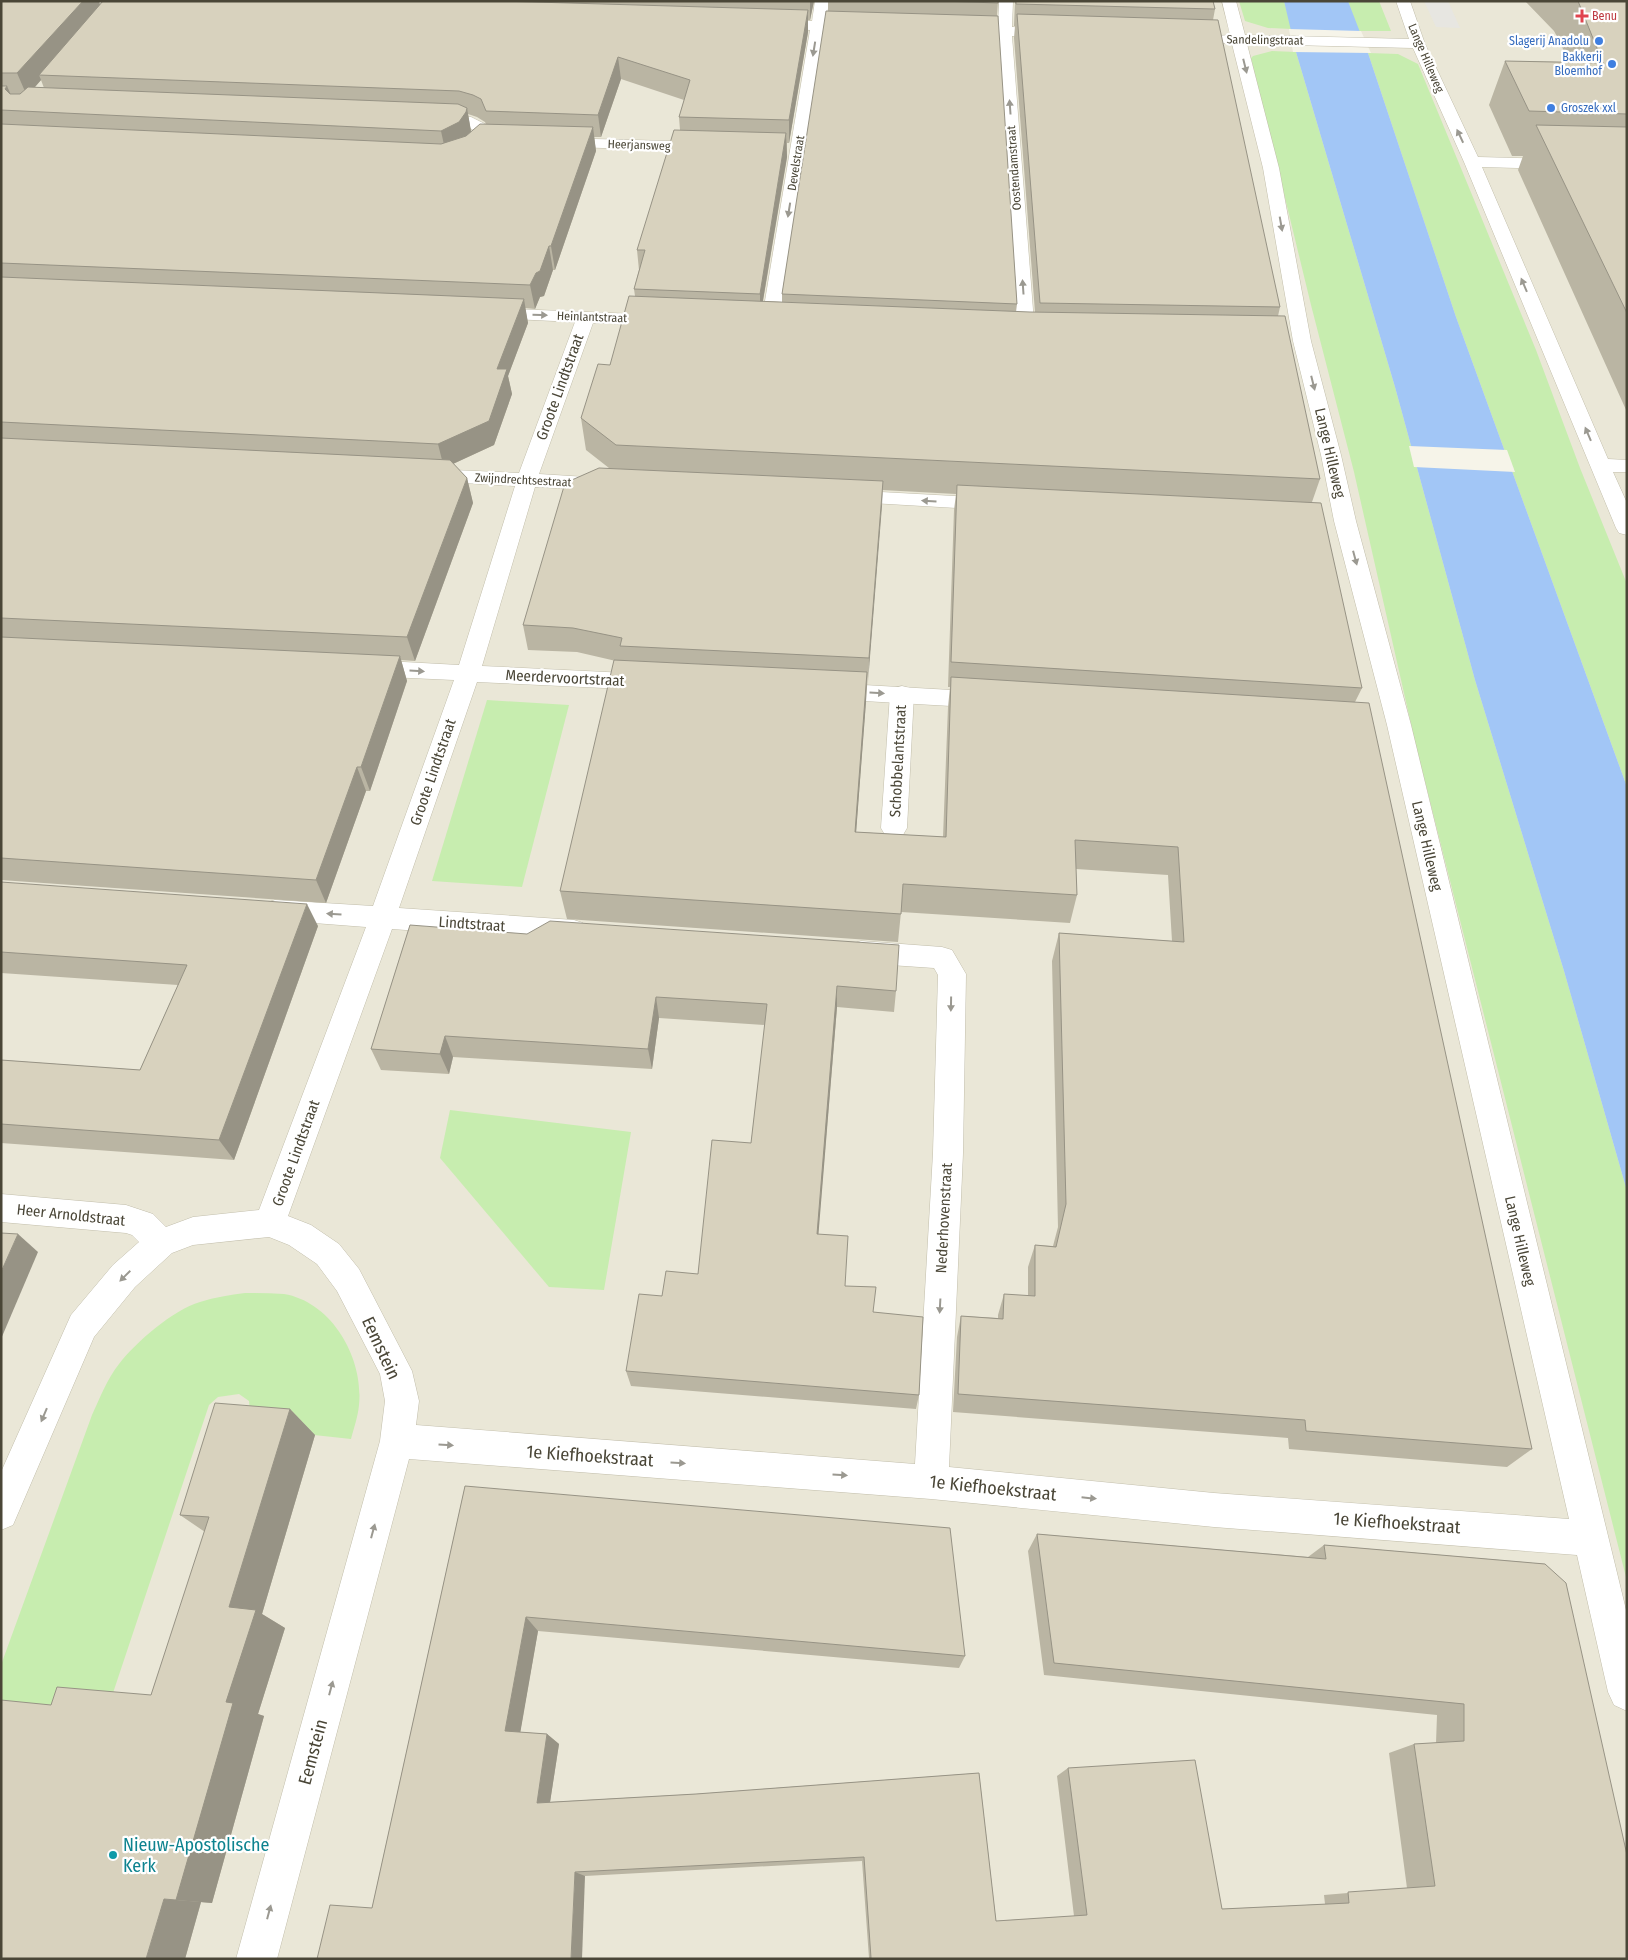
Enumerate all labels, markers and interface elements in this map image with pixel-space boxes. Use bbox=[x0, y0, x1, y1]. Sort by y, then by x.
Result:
place label: Benu bbox=[1592, 9, 1617, 23]
marker: Benu bbox=[1576, 10, 1588, 22]
street label: Lange Hilleweg bbox=[1405, 21, 1447, 95]
street label: Sandelingstraat bbox=[1226, 32, 1304, 48]
place label: Slagerij Anadolu bbox=[1509, 34, 1589, 48]
marker: Slagerij Anadolu bbox=[1593, 35, 1605, 47]
one-way arrow bbox=[810, 42, 818, 58]
place label: Bakkerij Bloemhof bbox=[1555, 50, 1603, 78]
one-way arrow bbox=[1241, 58, 1249, 73]
marker: Bakkerij Bloemhof bbox=[1606, 58, 1618, 70]
one-way arrow bbox=[1006, 99, 1014, 115]
place label: Groszek xxl bbox=[1561, 101, 1616, 115]
marker: Groszek xxl bbox=[1545, 102, 1557, 114]
street label: Oostendamstraat bbox=[1004, 125, 1024, 211]
one-way arrow bbox=[1455, 129, 1463, 143]
street label: Develstraat bbox=[785, 134, 807, 192]
street label: Heerjansweg bbox=[607, 137, 671, 153]
one-way arrow bbox=[784, 202, 792, 218]
one-way arrow bbox=[1278, 216, 1286, 232]
one-way arrow bbox=[1520, 278, 1528, 292]
one-way arrow bbox=[1018, 279, 1026, 295]
street label: Heinlantstraat bbox=[557, 309, 627, 325]
one-way arrow bbox=[532, 311, 548, 319]
street label: Groote Lindtstraat bbox=[532, 331, 588, 443]
one-way arrow bbox=[1309, 376, 1317, 391]
street label: Lange Hilleweg bbox=[1311, 406, 1349, 500]
one-way arrow bbox=[1584, 427, 1592, 442]
street label: Zwijndrechtsestraat bbox=[474, 470, 572, 490]
one-way arrow bbox=[921, 496, 937, 504]
one-way arrow bbox=[1351, 551, 1359, 566]
street label: Meerdervoortstraat bbox=[505, 666, 625, 690]
one-way arrow bbox=[409, 667, 425, 675]
one-way arrow bbox=[869, 690, 885, 698]
street label: Schobbelantstraat bbox=[886, 704, 910, 818]
street label: Groote Lindtstraat bbox=[406, 716, 460, 828]
street label: Lange Hilleweg bbox=[1408, 799, 1446, 893]
one-way arrow bbox=[326, 910, 342, 918]
street label: Lindtstraat bbox=[438, 913, 506, 935]
one-way arrow bbox=[947, 996, 955, 1012]
street label: Groote Lindtstraat bbox=[268, 1097, 324, 1209]
street label: Nederhovenstraat bbox=[932, 1162, 956, 1274]
street label: Lange Hilleweg bbox=[1501, 1194, 1539, 1288]
street label: Heer Arnoldstraat bbox=[16, 1200, 126, 1230]
one-way arrow bbox=[119, 1270, 131, 1282]
one-way arrow bbox=[935, 1298, 943, 1314]
street label: Eemstein bbox=[357, 1313, 405, 1383]
one-way arrow bbox=[39, 1408, 47, 1422]
street label: 1e Kiefhoekstraat bbox=[526, 1441, 654, 1471]
one-way arrow bbox=[438, 1442, 454, 1450]
one-way arrow bbox=[670, 1460, 686, 1468]
street label: 1e Kiefhoekstraat bbox=[928, 1470, 1058, 1506]
one-way arrow bbox=[832, 1472, 848, 1480]
one-way arrow bbox=[1081, 1494, 1097, 1502]
street label: 1e Kiefhoekstraat bbox=[1333, 1508, 1461, 1538]
one-way arrow bbox=[369, 1523, 377, 1538]
one-way arrow bbox=[327, 1680, 335, 1695]
street label: Eemstein bbox=[294, 1717, 332, 1787]
place label: Nieuw-Apostolische Kerk bbox=[123, 1834, 269, 1877]
marker: Nieuw-Apostolische Kerk bbox=[107, 1849, 119, 1861]
one-way arrow bbox=[266, 1904, 274, 1919]

